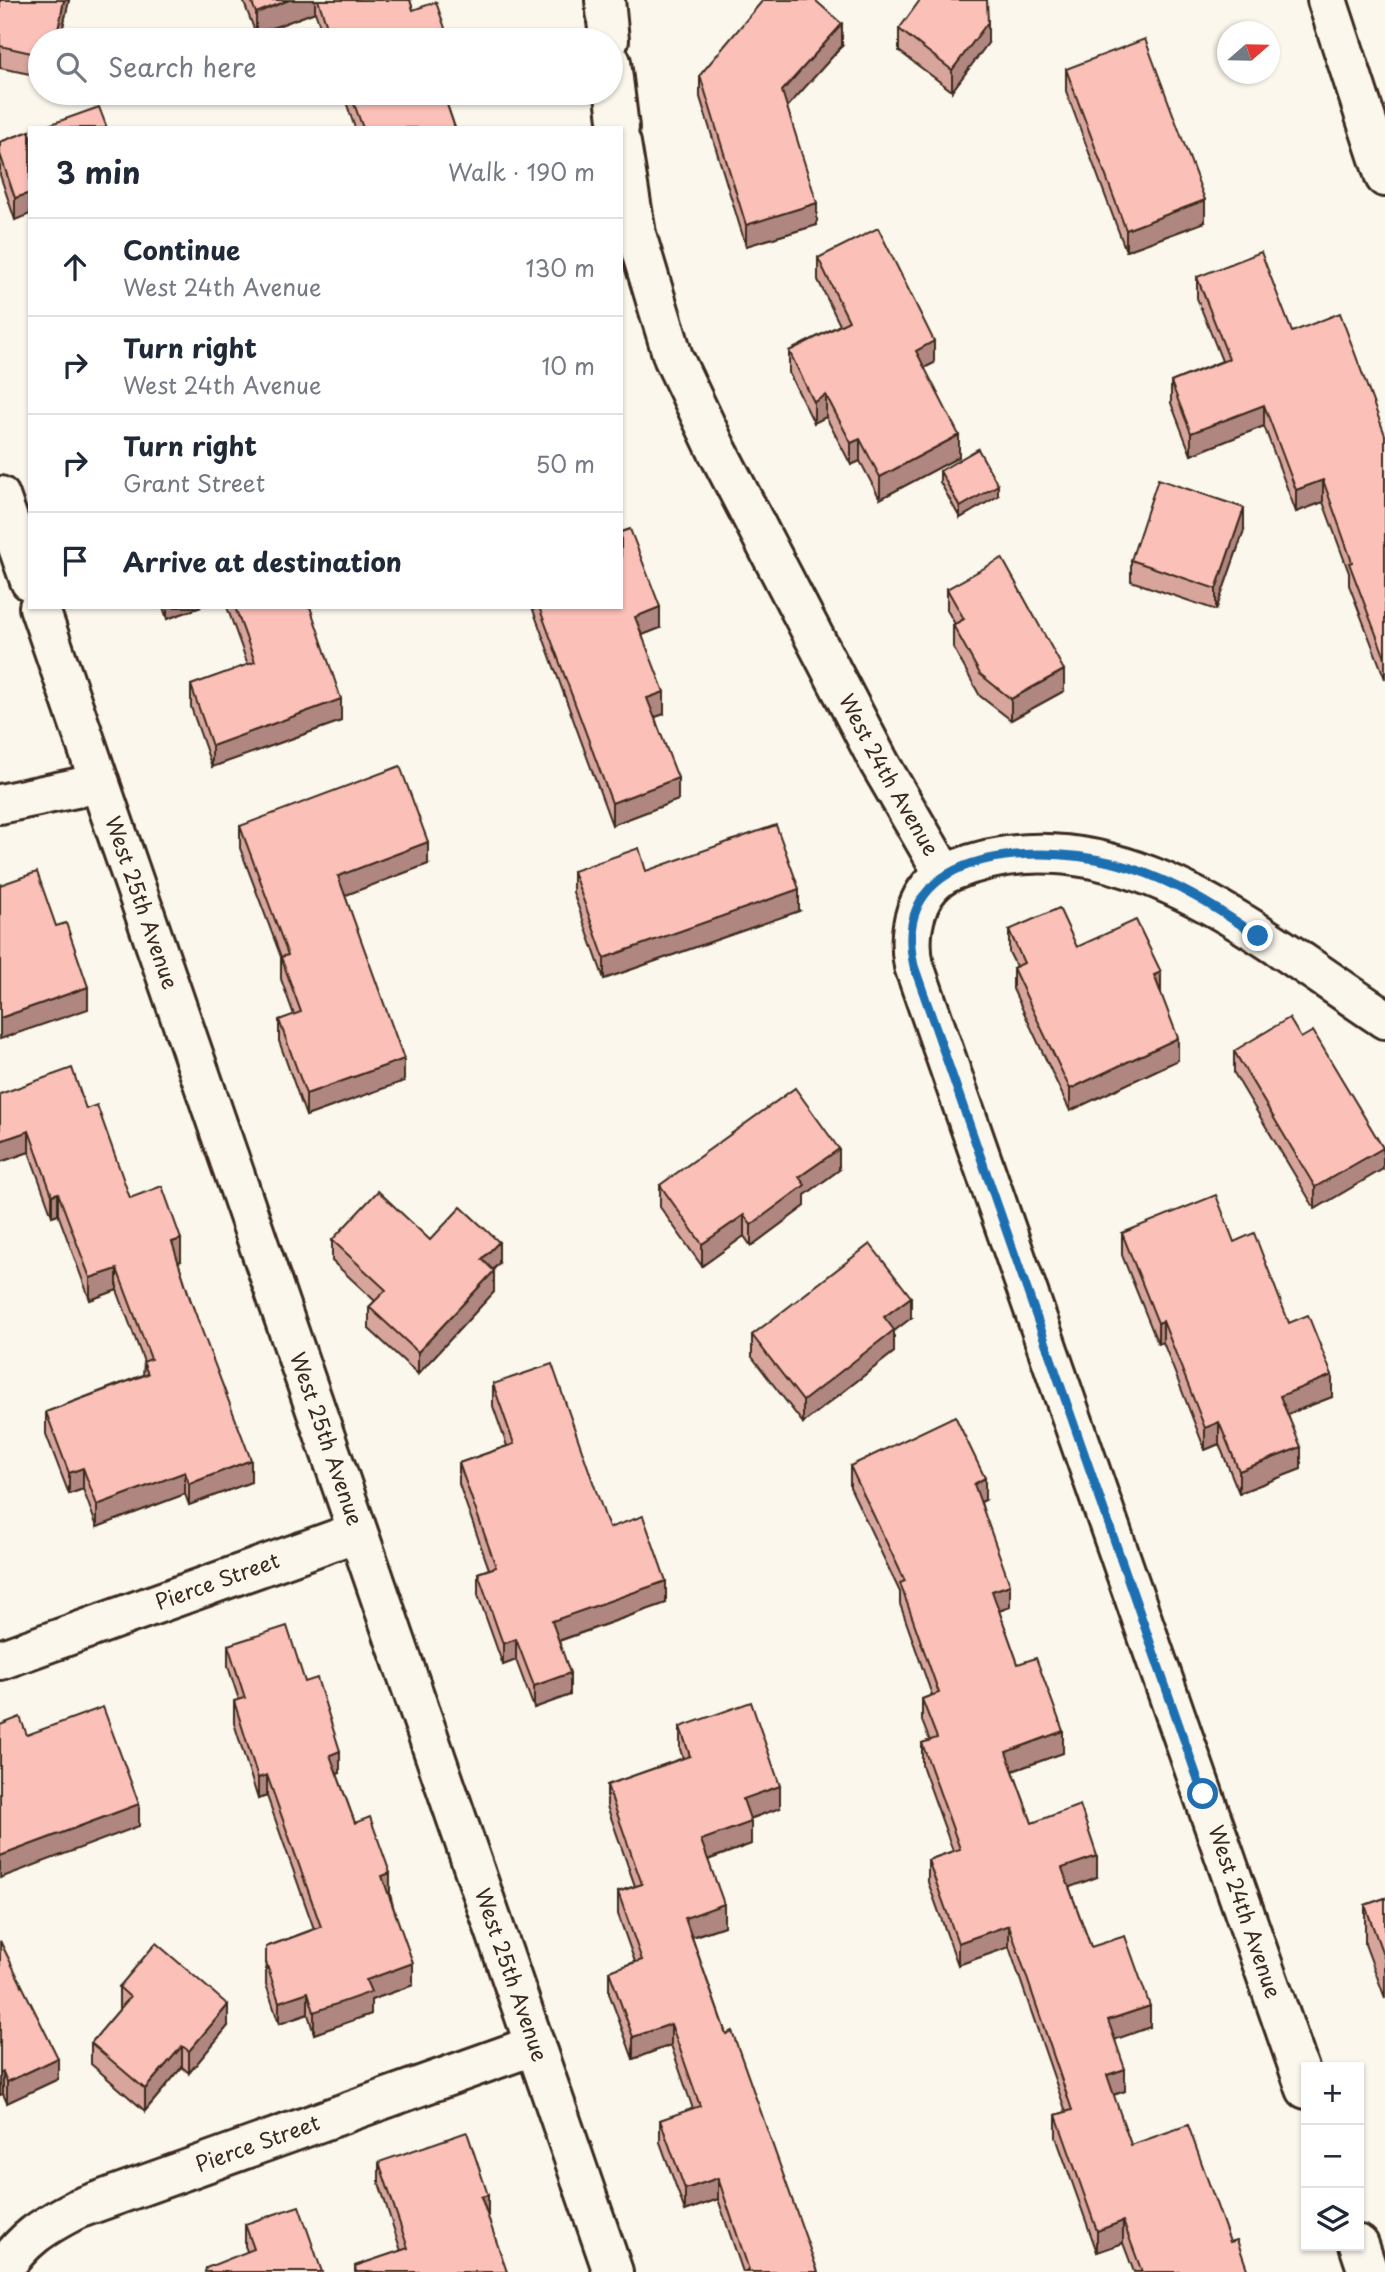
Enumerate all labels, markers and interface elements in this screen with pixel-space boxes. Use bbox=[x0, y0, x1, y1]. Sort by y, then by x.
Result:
north arrow bbox=[1217, 21, 1280, 84]
search box bbox=[28, 28, 623, 105]
text: Search here bbox=[108, 47, 257, 86]
icon: search bbox=[52, 48, 90, 86]
text: 3 min bbox=[56, 149, 141, 194]
text: Walk · 190 m bbox=[448, 154, 595, 189]
text: Continue bbox=[123, 230, 240, 269]
icon: ahead bbox=[56, 248, 94, 286]
text: 130 m bbox=[525, 250, 595, 285]
text: West 24th Avenue bbox=[123, 269, 321, 304]
text: Turn right bbox=[123, 328, 257, 367]
icon: right bbox=[56, 346, 94, 384]
text: 10 m bbox=[541, 348, 595, 383]
text: West 24th Avenue bbox=[123, 367, 321, 402]
text: Turn right bbox=[123, 426, 257, 465]
icon: right bbox=[56, 444, 94, 482]
text: 50 m bbox=[535, 446, 595, 481]
text: Grant Street bbox=[123, 465, 265, 500]
icon: arrive bbox=[56, 542, 94, 580]
text: Arrive at destination bbox=[123, 542, 402, 581]
street label: West 24th Avenue bbox=[832, 687, 948, 861]
street label: West 25th Avenue bbox=[98, 811, 188, 993]
route end bbox=[1242, 920, 1273, 951]
street label: West 25th Avenue bbox=[283, 1347, 372, 1529]
street label: Pierce Street bbox=[150, 1543, 283, 1617]
route start bbox=[1187, 1778, 1218, 1809]
street label: West 24th Avenue bbox=[1201, 1820, 1291, 2002]
street label: West 25th Avenue bbox=[468, 1883, 557, 2065]
map controls bbox=[1301, 2062, 1364, 2251]
button: + bbox=[1301, 2062, 1364, 2125]
street label: Pierce Street bbox=[190, 2105, 324, 2179]
button: − bbox=[1301, 2125, 1364, 2188]
button: layers bbox=[1301, 2188, 1364, 2251]

